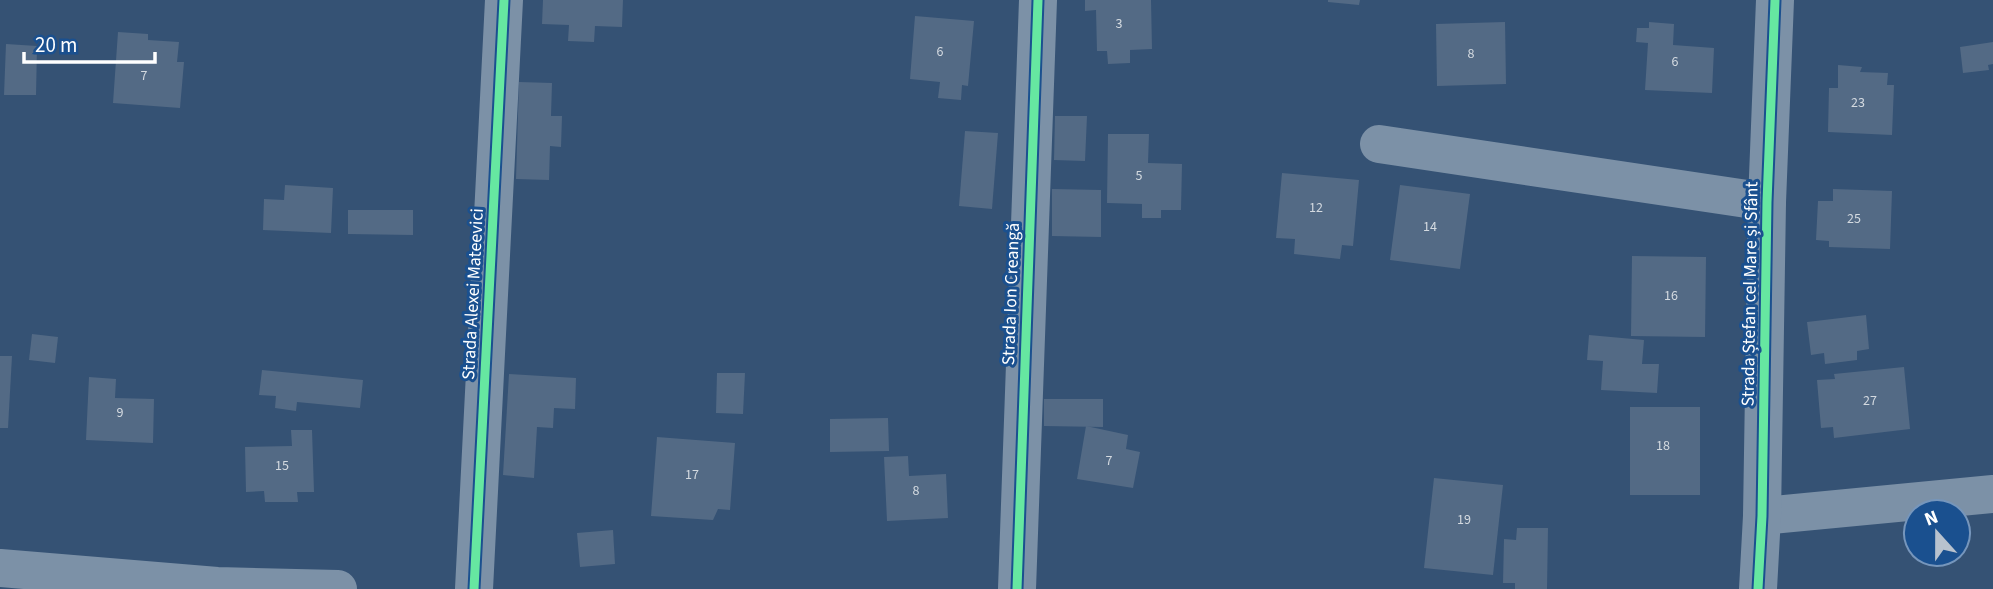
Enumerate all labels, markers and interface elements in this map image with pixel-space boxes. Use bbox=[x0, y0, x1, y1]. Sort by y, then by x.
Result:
house number: 3 bbox=[1116, 14, 1123, 34]
scale bar bbox=[24, 21, 156, 65]
text: 20 m bbox=[35, 30, 77, 60]
house number: 6 bbox=[937, 42, 944, 62]
house number: 8 bbox=[1468, 44, 1475, 64]
house number: 6 bbox=[1672, 52, 1679, 72]
house number: 7 bbox=[141, 66, 148, 86]
house number: 23 bbox=[1851, 93, 1865, 113]
house number: 5 bbox=[1136, 166, 1143, 186]
street label: Strada Ștefan cel Mare și Sfânt bbox=[1736, 181, 1764, 407]
house number: 12 bbox=[1309, 198, 1323, 218]
street label: Strada Alexei Mateevici bbox=[456, 208, 490, 380]
house number: 25 bbox=[1847, 209, 1861, 229]
house number: 14 bbox=[1423, 217, 1437, 237]
street label: Strada Ion Creangă bbox=[996, 222, 1026, 366]
house number: 16 bbox=[1664, 286, 1678, 306]
house number: 27 bbox=[1863, 391, 1877, 411]
house number: 9 bbox=[117, 403, 124, 423]
house number: 18 bbox=[1656, 436, 1670, 456]
house number: 7 bbox=[1106, 451, 1113, 471]
house number: 15 bbox=[275, 456, 289, 476]
house number: 17 bbox=[685, 465, 699, 485]
house number: 8 bbox=[913, 481, 920, 501]
north arrow bbox=[1902, 498, 1972, 568]
text: N bbox=[1921, 504, 1942, 533]
house number: 19 bbox=[1457, 510, 1471, 530]

